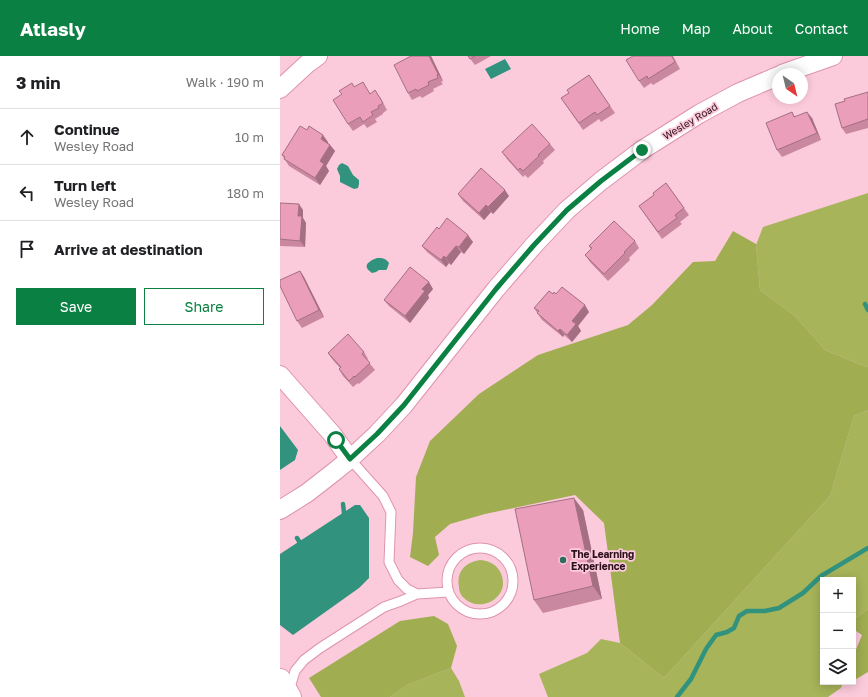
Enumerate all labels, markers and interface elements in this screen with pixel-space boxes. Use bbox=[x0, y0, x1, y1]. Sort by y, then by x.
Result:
text: Atlasly bbox=[20, 17, 86, 40]
text: Home bbox=[620, 20, 660, 37]
text: Map bbox=[682, 20, 710, 37]
text: About bbox=[732, 20, 773, 37]
text: Contact bbox=[795, 20, 848, 37]
north arrow bbox=[772, 68, 808, 104]
text: 3 min bbox=[16, 72, 60, 93]
text: Walk · 190 m bbox=[186, 74, 264, 90]
street label: Wesley Road bbox=[661, 100, 719, 142]
text: Continue bbox=[54, 120, 120, 138]
icon: ahead bbox=[16, 126, 38, 148]
text: 10 m bbox=[235, 129, 264, 145]
text: Wesley Road bbox=[54, 138, 134, 154]
route end bbox=[633, 141, 651, 159]
text: Turn left bbox=[54, 176, 116, 194]
icon: left bbox=[16, 182, 38, 204]
text: 180 m bbox=[227, 185, 264, 201]
text: Wesley Road bbox=[54, 194, 134, 210]
icon: arrive bbox=[16, 238, 38, 260]
text: Arrive at destination bbox=[54, 240, 203, 258]
button: Save bbox=[16, 288, 136, 325]
button: Share bbox=[144, 288, 264, 325]
route start bbox=[327, 431, 345, 449]
place label: The Learning Experience bbox=[571, 548, 634, 572]
marker: The Learning Experience bbox=[558, 555, 568, 565]
map controls bbox=[820, 577, 856, 685]
button: + bbox=[820, 577, 856, 613]
button: − bbox=[820, 613, 856, 649]
button: layers bbox=[820, 649, 856, 685]

